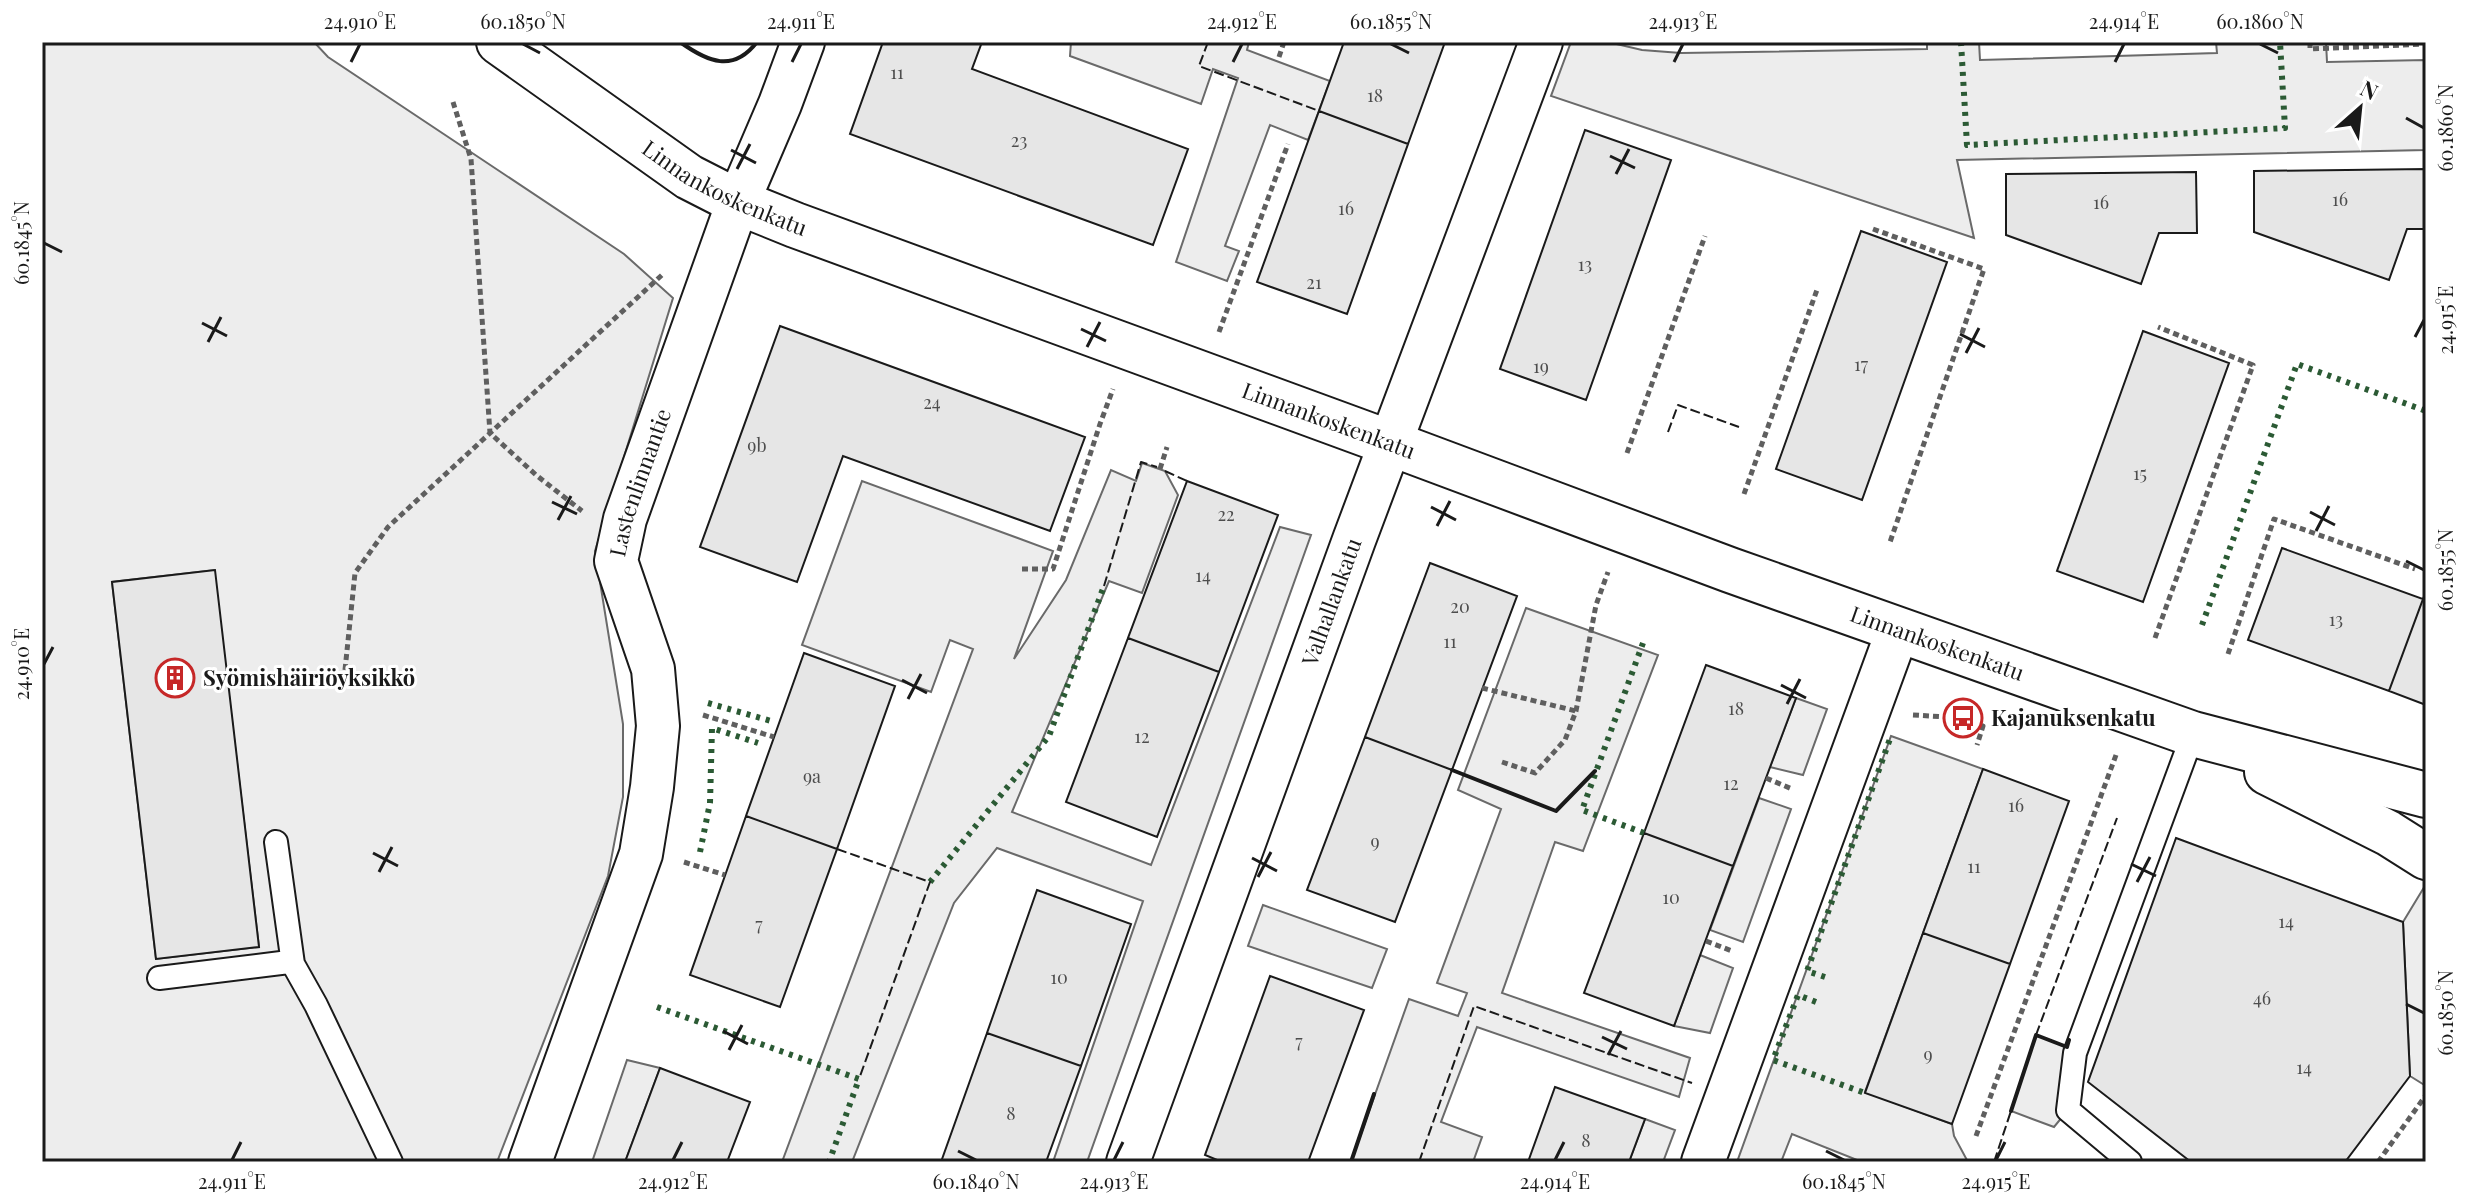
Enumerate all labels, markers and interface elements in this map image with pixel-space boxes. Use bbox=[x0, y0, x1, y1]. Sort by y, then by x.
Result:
text: 24.910°E bbox=[324, 7, 396, 34]
text: 60.1850°N bbox=[480, 7, 566, 34]
text: 24.911°E bbox=[767, 7, 835, 34]
text: 24.912°E bbox=[1207, 7, 1277, 34]
text: 60.1855°N bbox=[1350, 7, 1432, 34]
text: 24.913°E bbox=[1648, 7, 1718, 34]
text: 24.914°E bbox=[2089, 7, 2159, 34]
text: 60.1860°N bbox=[2216, 7, 2304, 34]
house number: 11 bbox=[890, 60, 904, 84]
north arrow bbox=[2320, 68, 2400, 148]
text: N bbox=[2356, 72, 2384, 106]
house number: 18 bbox=[1367, 83, 1383, 107]
text: 60.1860°N bbox=[2431, 84, 2458, 172]
house number: 23 bbox=[1011, 128, 1027, 152]
street label: Linnankoskenkatu bbox=[637, 133, 812, 242]
house number: 16 bbox=[2332, 187, 2348, 211]
house number: 16 bbox=[2093, 190, 2109, 214]
house number: 16 bbox=[1338, 196, 1354, 220]
text: 60.1845°N bbox=[7, 201, 34, 285]
house number: 13 bbox=[1578, 252, 1592, 276]
house number: 21 bbox=[1306, 270, 1322, 294]
text: 24.915°E bbox=[2431, 286, 2458, 354]
house number: 17 bbox=[1854, 352, 1869, 376]
house number: 19 bbox=[1533, 354, 1549, 378]
street label: Linnankoskenkatu bbox=[1238, 374, 1420, 465]
house number: 24 bbox=[923, 390, 941, 414]
street label: Lastenlinnantie bbox=[601, 404, 677, 559]
house number: 9b bbox=[747, 433, 767, 457]
house number: 15 bbox=[2133, 461, 2147, 485]
house number: 22 bbox=[1217, 502, 1235, 526]
text: 60.1855°N bbox=[2431, 529, 2458, 611]
street label: Valhallankatu bbox=[1293, 533, 1368, 670]
house number: 14 bbox=[1195, 563, 1211, 587]
house number: 20 bbox=[1450, 594, 1470, 618]
street label: Linnankoskenkatu bbox=[1847, 598, 2029, 687]
house number: 13 bbox=[2329, 607, 2343, 631]
text: 24.910°E bbox=[7, 628, 34, 700]
house number: 11 bbox=[1443, 629, 1457, 653]
building icon: Syömishäiriöyksikkö bbox=[154, 657, 196, 699]
place label: Syömishäiriöyksikkö bbox=[203, 662, 415, 692]
house number: 18 bbox=[1728, 696, 1744, 720]
bus stop icon: Kajanuksenkatu bbox=[1942, 697, 1984, 739]
place label: Kajanuksenkatu bbox=[1991, 702, 2156, 732]
house number: 12 bbox=[1134, 724, 1150, 748]
house number: 9a bbox=[803, 764, 821, 788]
house number: 12 bbox=[1723, 771, 1739, 795]
house number: 16 bbox=[2008, 793, 2024, 817]
house number: 9 bbox=[1370, 829, 1380, 853]
house number: 11 bbox=[1967, 854, 1981, 878]
house number: 10 bbox=[1662, 885, 1680, 909]
house number: 14 bbox=[2278, 909, 2294, 933]
house number: 7 bbox=[755, 912, 763, 936]
house number: 10 bbox=[1050, 965, 1068, 989]
text: 60.1850°N bbox=[2431, 970, 2458, 1056]
house number: 46 bbox=[2253, 986, 2271, 1010]
house number: 7 bbox=[1295, 1029, 1303, 1053]
house number: 9 bbox=[1923, 1042, 1933, 1066]
house number: 14 bbox=[2296, 1055, 2312, 1079]
house number: 8 bbox=[1006, 1101, 1016, 1125]
house number: 8 bbox=[1581, 1128, 1591, 1152]
text: 24.911°E bbox=[198, 1167, 266, 1194]
text: 24.912°E bbox=[638, 1167, 708, 1194]
text: 60.1840°N bbox=[932, 1167, 1020, 1194]
text: 24.913°E bbox=[1079, 1167, 1149, 1194]
text: 24.914°E bbox=[1520, 1167, 1590, 1194]
text: 60.1845°N bbox=[1802, 1167, 1886, 1194]
text: 24.915°E bbox=[1962, 1167, 2030, 1194]

